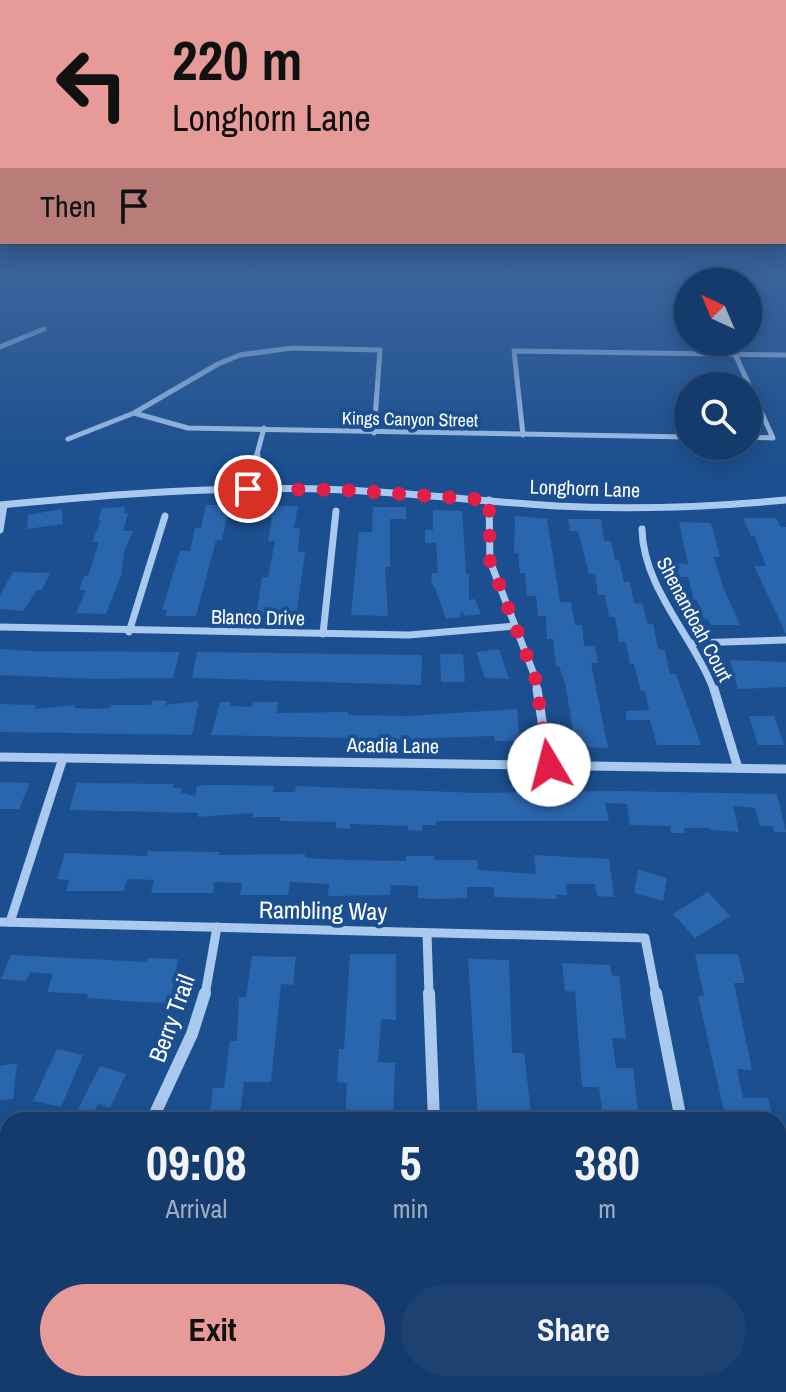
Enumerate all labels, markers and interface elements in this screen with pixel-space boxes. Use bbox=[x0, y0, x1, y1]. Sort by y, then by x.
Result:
text: 220 m bbox=[172, 22, 302, 97]
icon: left bbox=[40, 32, 144, 136]
text: Longhorn Lane bbox=[172, 94, 371, 142]
icon: arrive bbox=[112, 184, 156, 228]
text: Then bbox=[40, 186, 96, 226]
north arrow bbox=[674, 268, 762, 356]
map controls bbox=[674, 268, 762, 460]
button: search bbox=[674, 372, 762, 460]
street label: Kings Canyon Street bbox=[342, 405, 478, 433]
pin bbox=[214, 455, 282, 523]
icon: arrive bbox=[226, 467, 270, 511]
street label: Longhorn Lane bbox=[529, 473, 641, 503]
street label: Shenandoah Court bbox=[651, 552, 739, 687]
street label: Blanco Drive bbox=[211, 603, 305, 631]
position arrow bbox=[507, 723, 591, 807]
street label: Acadia Lane bbox=[346, 731, 439, 759]
street label: Rambling Way bbox=[259, 893, 388, 927]
street label: Berry Trail bbox=[140, 970, 202, 1066]
text: 09:08 bbox=[146, 1130, 247, 1195]
text: 5 bbox=[400, 1130, 421, 1195]
text: 380 bbox=[574, 1130, 640, 1195]
text: Arrival bbox=[166, 1191, 227, 1226]
text: min bbox=[393, 1191, 428, 1226]
text: m bbox=[598, 1191, 616, 1226]
button: Exit bbox=[40, 1284, 385, 1376]
button: Share bbox=[401, 1284, 746, 1376]

